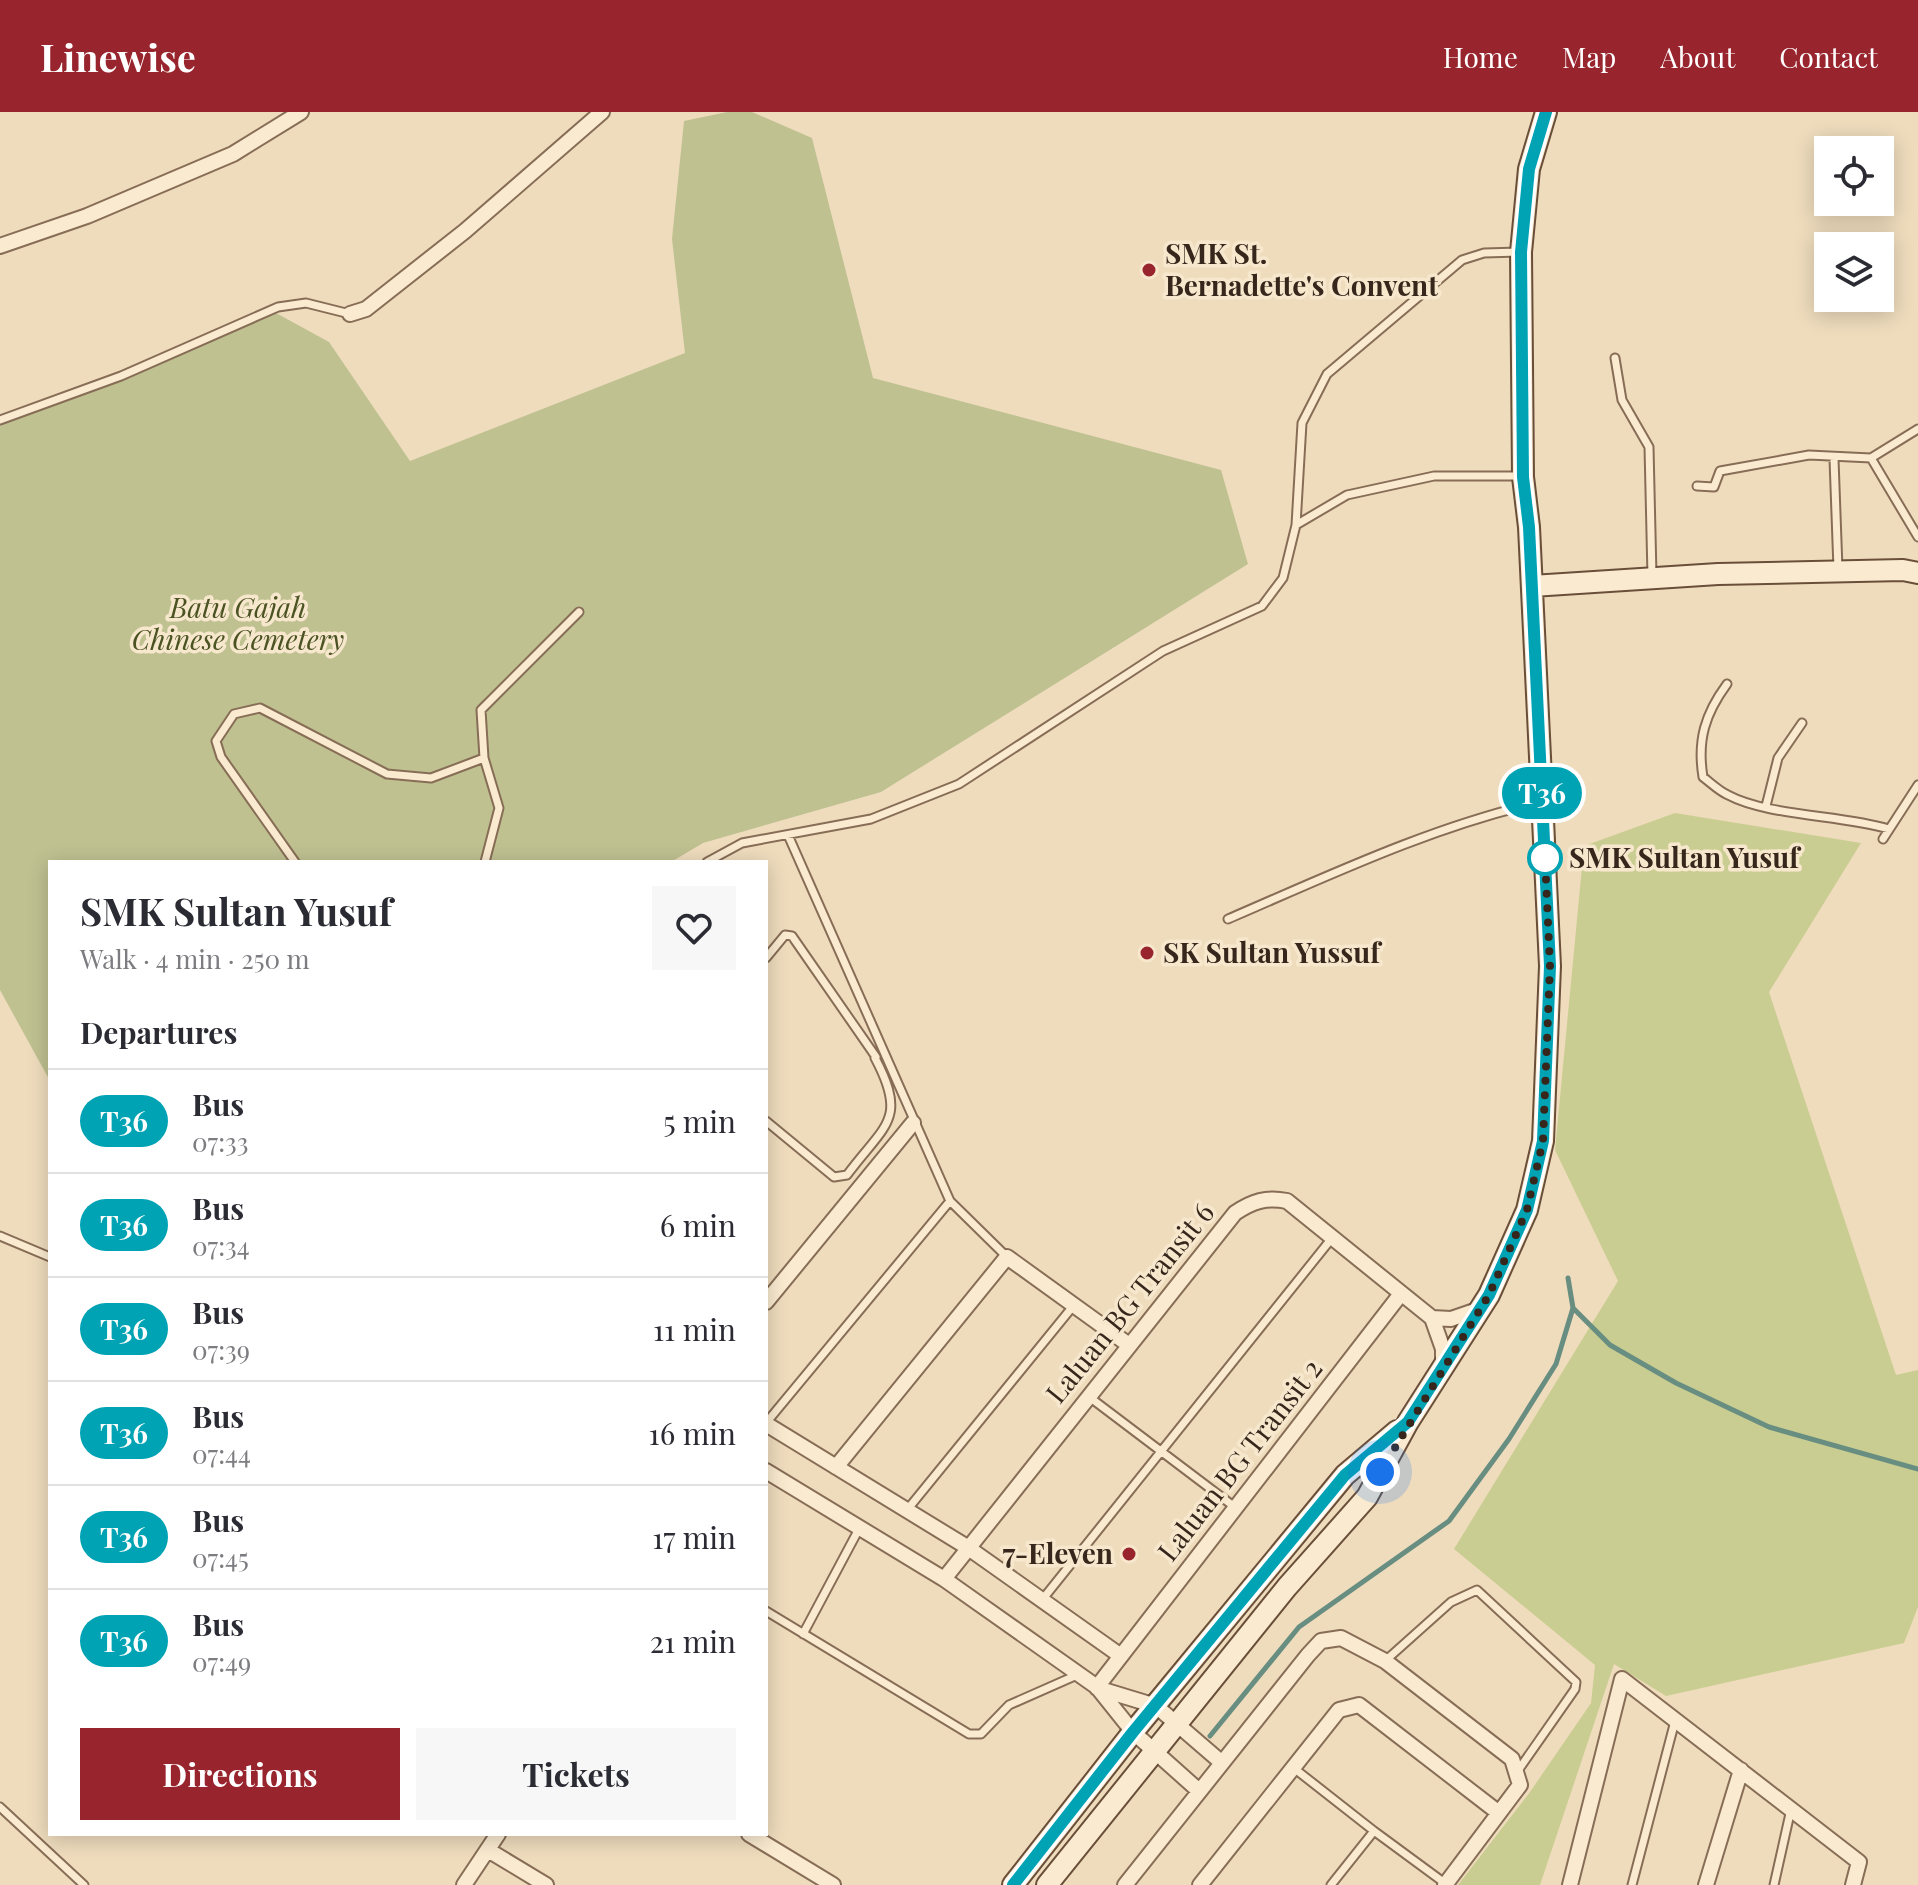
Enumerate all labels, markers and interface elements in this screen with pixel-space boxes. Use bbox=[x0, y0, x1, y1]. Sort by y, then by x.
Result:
text: Linewise bbox=[40, 31, 196, 82]
text: Home bbox=[1443, 38, 1518, 75]
text: Map bbox=[1562, 38, 1616, 75]
text: About bbox=[1660, 38, 1735, 75]
text: Contact bbox=[1779, 38, 1878, 75]
map controls bbox=[1814, 136, 1894, 312]
button: locate bbox=[1814, 136, 1894, 216]
button: layers bbox=[1814, 232, 1894, 312]
place label: SMK St. Bernadette's Convent bbox=[1165, 234, 1438, 303]
marker: SMK St. Bernadette's Convent bbox=[1140, 261, 1158, 279]
park label: Batu Gajah Chinese Cemetery bbox=[132, 588, 344, 657]
line badge: T36 bbox=[1496, 767, 1588, 819]
text: T36 bbox=[1518, 774, 1566, 811]
place label: SMK Sultan Yusuf bbox=[1569, 838, 1802, 875]
marker: SMK Sultan Yusuf bbox=[1528, 841, 1562, 875]
text: SMK Sultan Yusuf bbox=[80, 885, 392, 936]
button: heart bbox=[652, 886, 736, 970]
place label: SK Sultan Yussuf bbox=[1163, 933, 1383, 970]
text: Walk · 4 min · 250 m bbox=[80, 941, 310, 976]
marker: SK Sultan Yussuf bbox=[1138, 944, 1156, 962]
text: Departures bbox=[80, 1012, 237, 1052]
text: Bus bbox=[192, 1084, 244, 1124]
text: 5 min bbox=[663, 1101, 736, 1141]
text: T36 bbox=[100, 1102, 148, 1139]
text: 07:33 bbox=[192, 1124, 249, 1159]
text: Bus bbox=[192, 1188, 244, 1228]
street label: Laluan BG Transit 6 bbox=[1036, 1194, 1221, 1410]
text: 6 min bbox=[660, 1205, 736, 1245]
text: T36 bbox=[100, 1206, 148, 1243]
text: 07:34 bbox=[192, 1228, 250, 1263]
text: Bus bbox=[192, 1292, 244, 1332]
text: 11 min bbox=[653, 1309, 736, 1349]
text: T36 bbox=[100, 1310, 148, 1347]
text: 07:39 bbox=[192, 1332, 250, 1367]
street label: Laluan BG Transit 2 bbox=[1148, 1350, 1329, 1568]
text: Bus bbox=[192, 1396, 244, 1436]
text: 16 min bbox=[649, 1413, 736, 1453]
text: T36 bbox=[100, 1414, 148, 1451]
text: 07:44 bbox=[192, 1436, 251, 1471]
your location bbox=[1360, 1452, 1400, 1492]
text: Bus bbox=[192, 1500, 244, 1540]
text: 17 min bbox=[652, 1517, 736, 1557]
text: T36 bbox=[100, 1518, 148, 1555]
place label: 7-Eleven bbox=[1002, 1534, 1113, 1571]
text: 07:45 bbox=[192, 1540, 249, 1575]
marker: 7-Eleven bbox=[1120, 1545, 1138, 1563]
text: Bus bbox=[192, 1604, 244, 1644]
text: 21 min bbox=[650, 1621, 736, 1661]
text: T36 bbox=[100, 1622, 148, 1659]
text: 07:49 bbox=[192, 1644, 251, 1679]
button: Directions bbox=[80, 1728, 400, 1820]
button: Tickets bbox=[416, 1728, 736, 1820]

